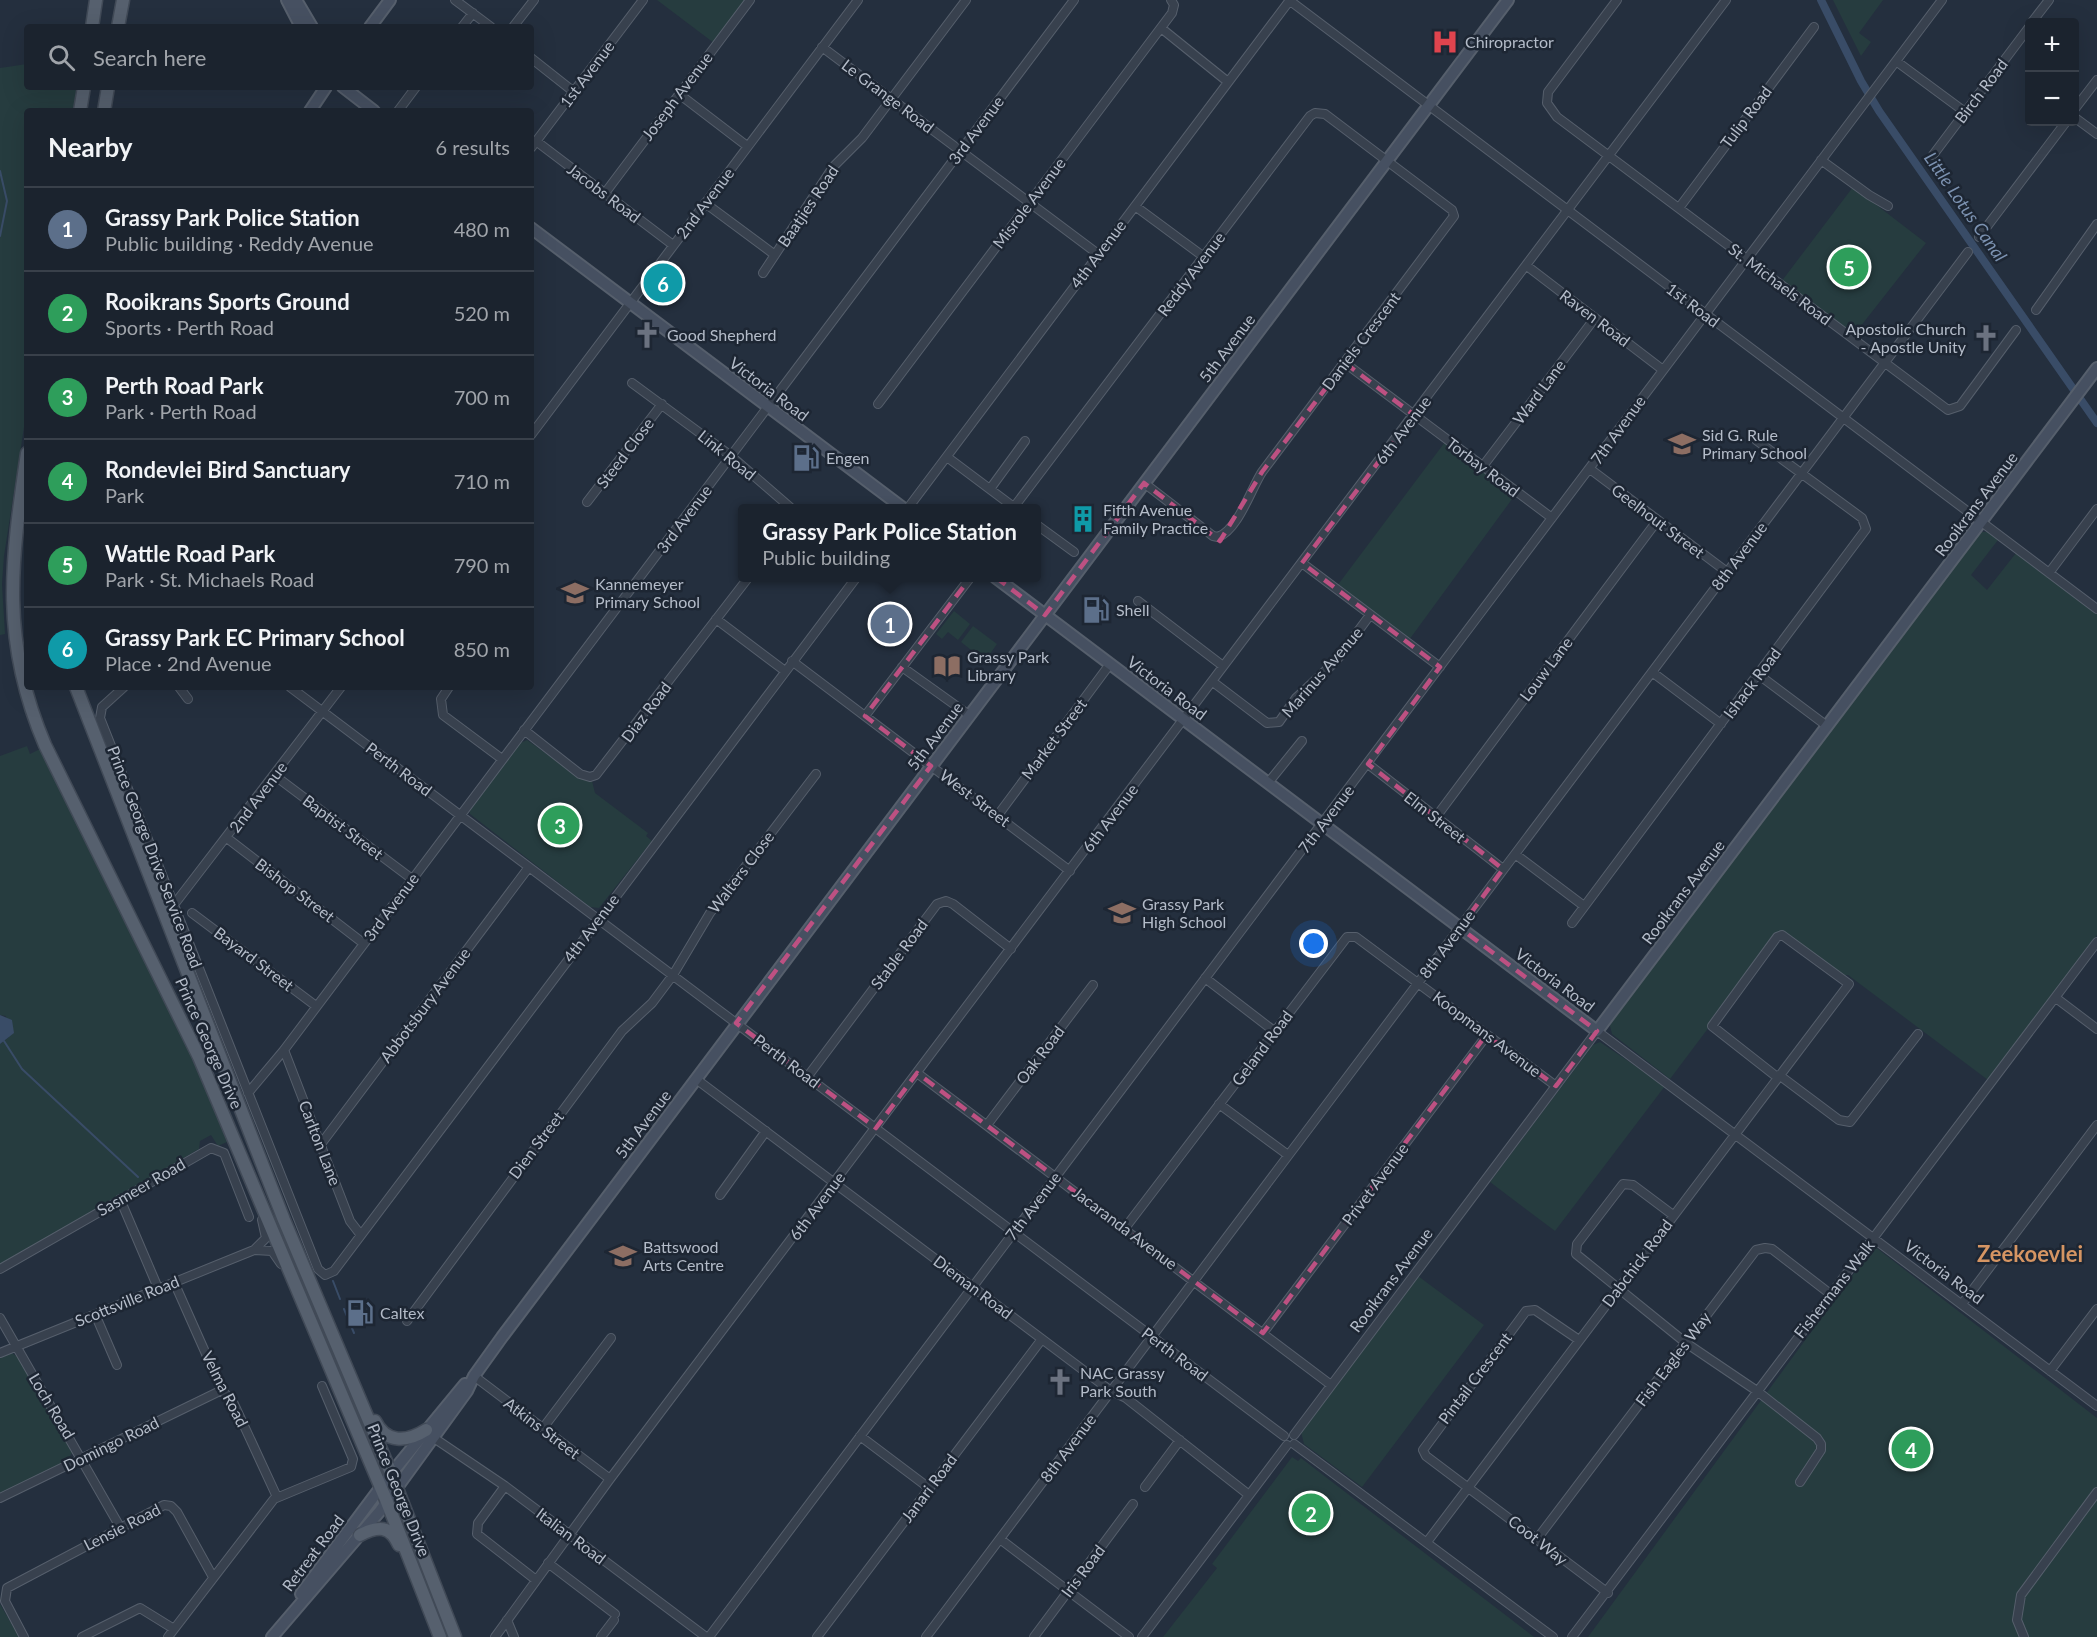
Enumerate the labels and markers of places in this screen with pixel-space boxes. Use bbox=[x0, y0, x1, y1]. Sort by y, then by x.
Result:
hospital icon: Chiropractor bbox=[1430, 27, 1460, 57]
place label: Chiropractor bbox=[1465, 32, 1554, 51]
pin: 5 bbox=[1830, 244, 1868, 290]
pin: 6 bbox=[644, 260, 682, 306]
place label: Apostolic Church - Apostle Unity bbox=[1846, 319, 1967, 356]
church icon: Good Shepherd bbox=[632, 320, 662, 350]
church icon: Apostolic Church - Apostle Unity bbox=[1971, 323, 2001, 353]
place label: Good Shepherd bbox=[667, 325, 777, 344]
place label: Sid G. Rule Primary School bbox=[1702, 425, 1807, 462]
school or university icon: Sid G. Rule Primary School bbox=[1667, 429, 1697, 459]
fuel station icon: Engen bbox=[791, 443, 821, 473]
place label: Engen bbox=[826, 448, 870, 467]
place label: Fifth Avenue Family Practice bbox=[1103, 500, 1208, 537]
building icon: Fifth Avenue Family Practice bbox=[1068, 504, 1098, 534]
place label: Kannemeyer Primary School bbox=[595, 574, 700, 611]
school or university icon: Kannemeyer Primary School bbox=[560, 578, 590, 608]
fuel station icon: Shell bbox=[1081, 595, 1111, 625]
place label: Shell bbox=[1116, 600, 1149, 619]
pin: 1 bbox=[870, 602, 910, 646]
place label: Grassy Park Library bbox=[967, 647, 1050, 684]
library icon: Grassy Park Library bbox=[932, 651, 962, 681]
pin: 3 bbox=[540, 802, 580, 848]
place label: Grassy Park High School bbox=[1142, 894, 1226, 931]
school or university icon: Grassy Park High School bbox=[1107, 898, 1137, 928]
place label: Battswood Arts Centre bbox=[643, 1237, 724, 1274]
school or university icon: Battswood Arts Centre bbox=[608, 1241, 638, 1271]
fuel station icon: Caltex bbox=[345, 1298, 375, 1328]
place label: Caltex bbox=[380, 1303, 424, 1322]
place label: NAC Grassy Park South bbox=[1080, 1363, 1165, 1400]
church icon: NAC Grassy Park South bbox=[1045, 1367, 1075, 1397]
pin: 4 bbox=[1892, 1426, 1930, 1472]
pin: 2 bbox=[1292, 1490, 1330, 1536]

